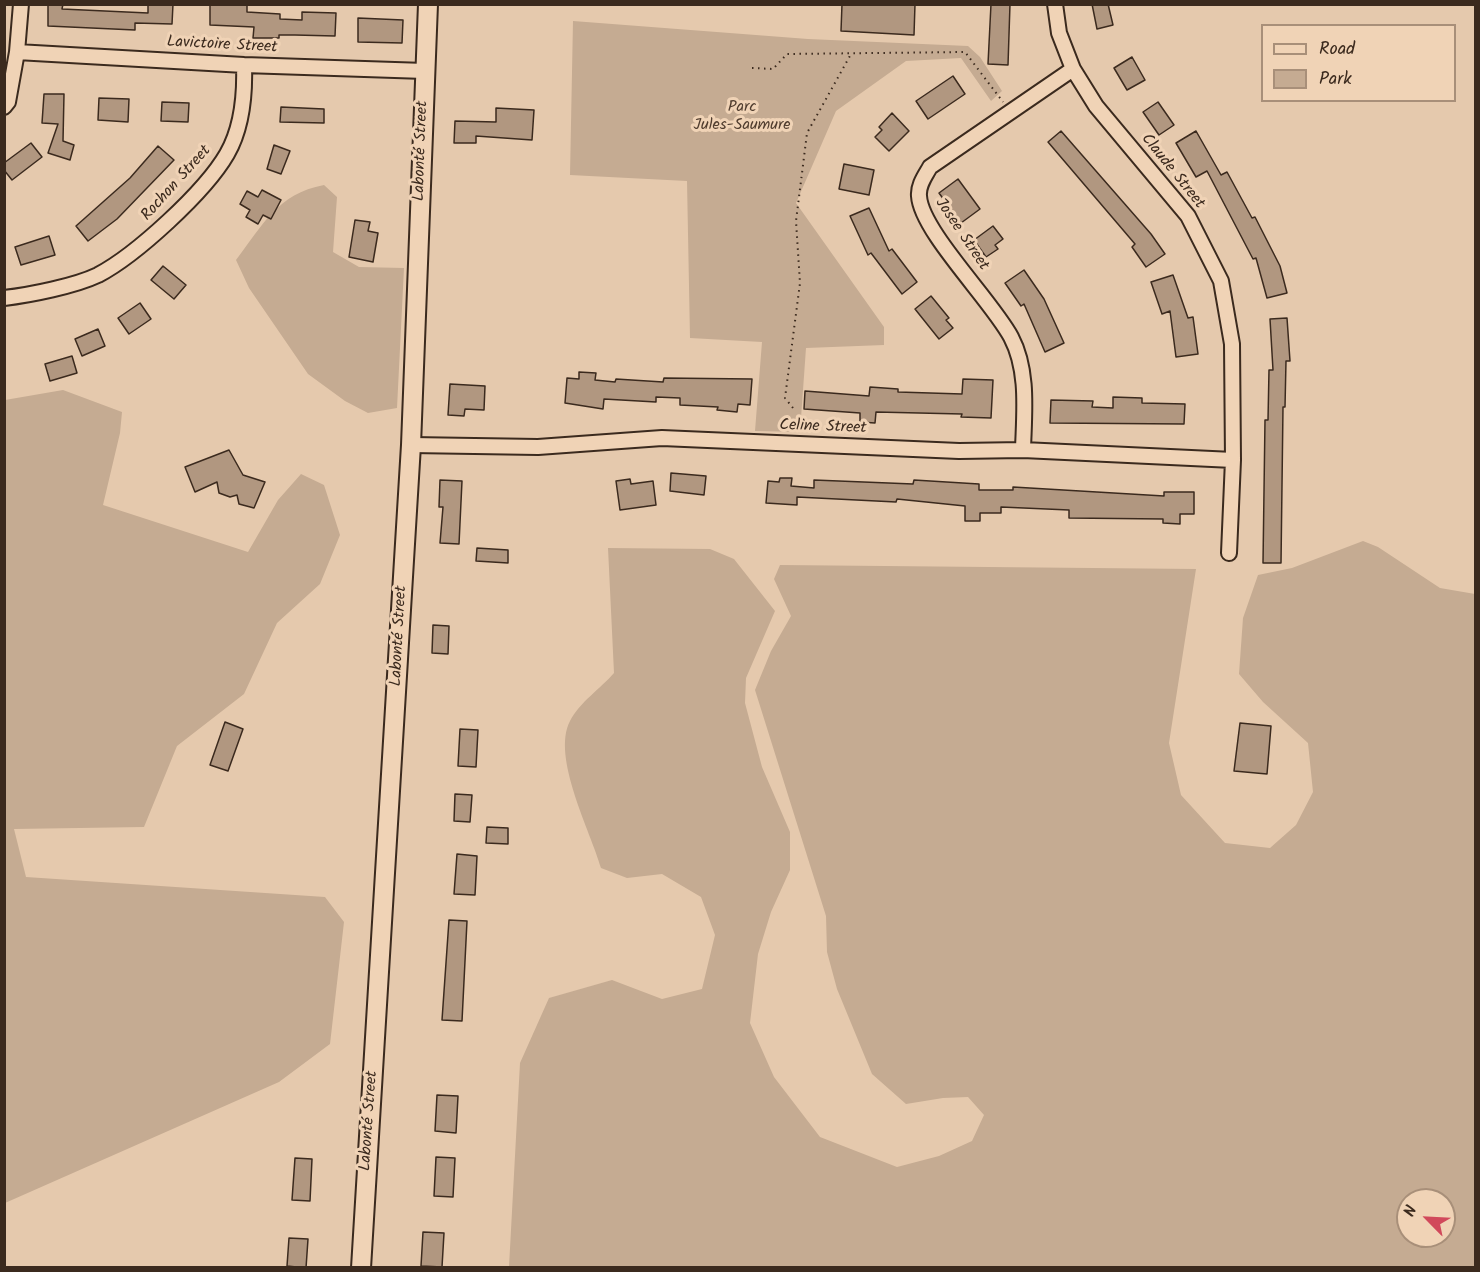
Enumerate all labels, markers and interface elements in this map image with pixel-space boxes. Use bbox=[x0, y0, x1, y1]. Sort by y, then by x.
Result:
legend bbox=[1261, 24, 1456, 102]
street label: Lavictoire Street bbox=[166, 34, 278, 58]
text: Road bbox=[1319, 35, 1355, 64]
text: Park bbox=[1319, 65, 1352, 94]
park label: Parc Jules-Saumure bbox=[693, 98, 791, 136]
street label: Labonté Street bbox=[411, 100, 433, 202]
street label: Claude Street bbox=[1136, 131, 1208, 213]
street label: Rochon Street bbox=[138, 142, 216, 226]
street label: Josee Street bbox=[930, 195, 992, 275]
street label: Celine Street bbox=[779, 417, 867, 439]
street label: Labonté Street bbox=[388, 585, 412, 687]
street label: Labonté Street bbox=[357, 1070, 383, 1172]
north arrow bbox=[1396, 1188, 1456, 1248]
text: N bbox=[1397, 1202, 1424, 1221]

